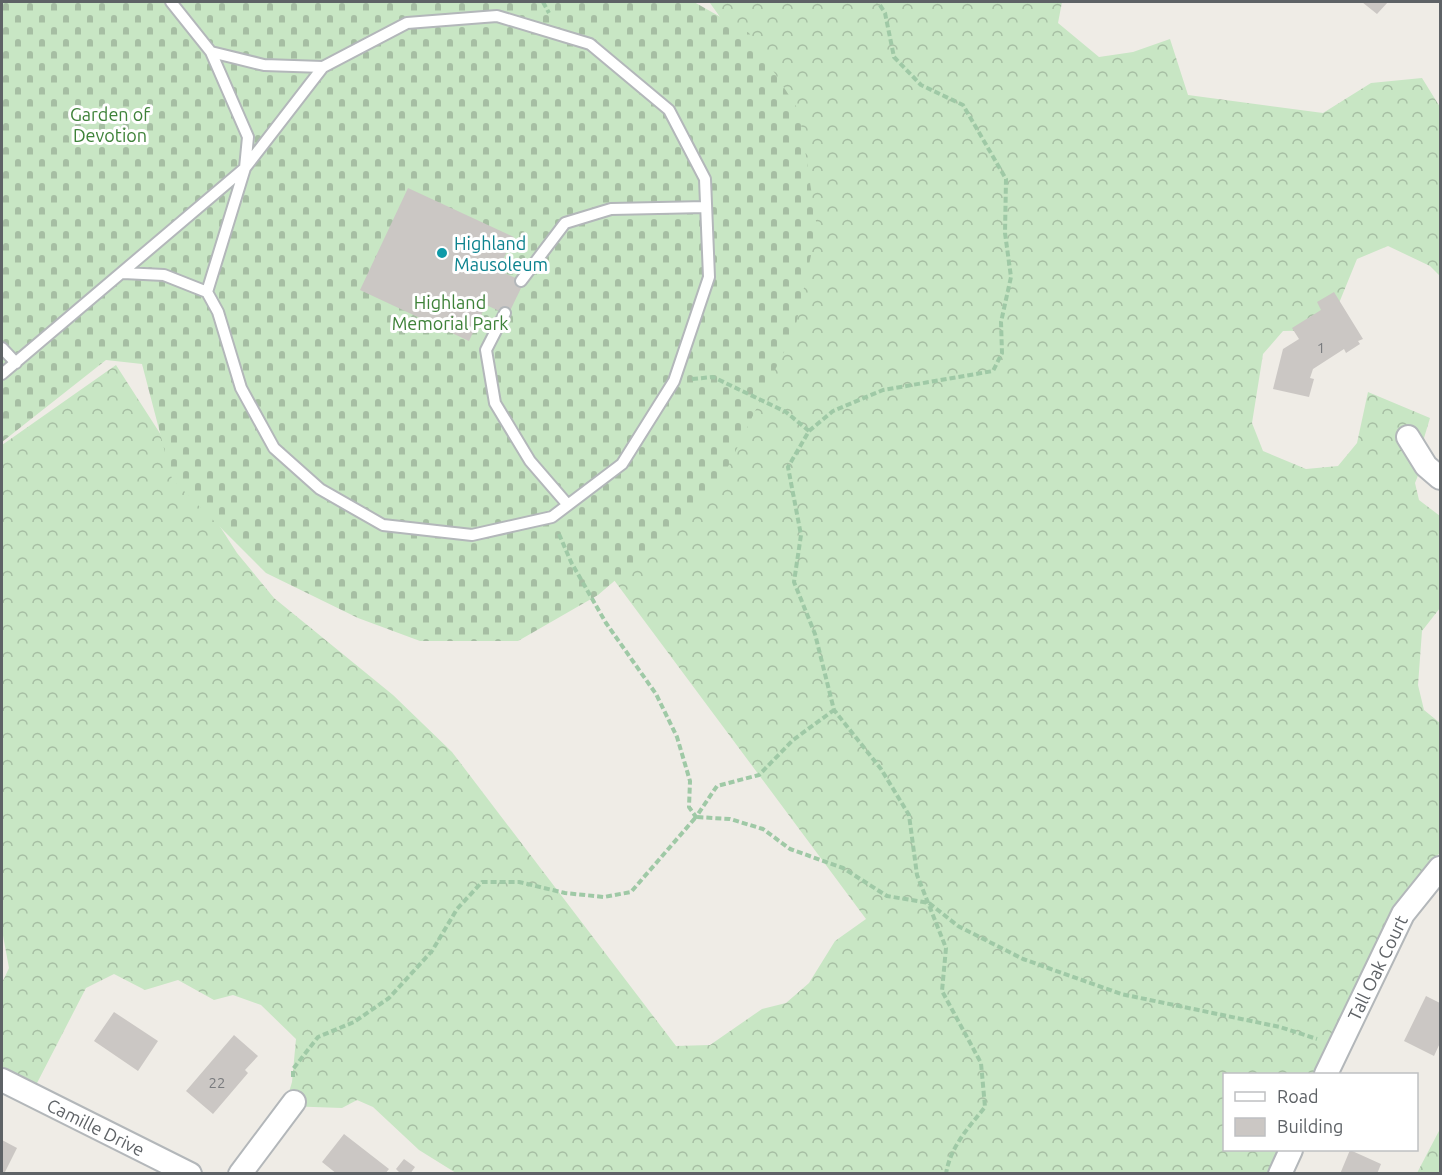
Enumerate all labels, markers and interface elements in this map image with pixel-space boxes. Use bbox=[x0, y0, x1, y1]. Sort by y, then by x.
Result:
park label: Garden of Devotion bbox=[70, 104, 150, 145]
place label: Highland Mausoleum bbox=[454, 233, 548, 274]
marker: Highland Mausoleum bbox=[435, 246, 449, 260]
park label: Highland Memorial Park bbox=[392, 292, 508, 333]
house number: 1 bbox=[1317, 339, 1325, 356]
street label: Tall Oak Court bbox=[1343, 912, 1411, 1024]
legend bbox=[1223, 1073, 1418, 1151]
house number: 22 bbox=[209, 1074, 225, 1091]
text: Road bbox=[1277, 1086, 1319, 1106]
street label: Camille Drive bbox=[44, 1094, 148, 1160]
text: Building bbox=[1277, 1116, 1343, 1136]

